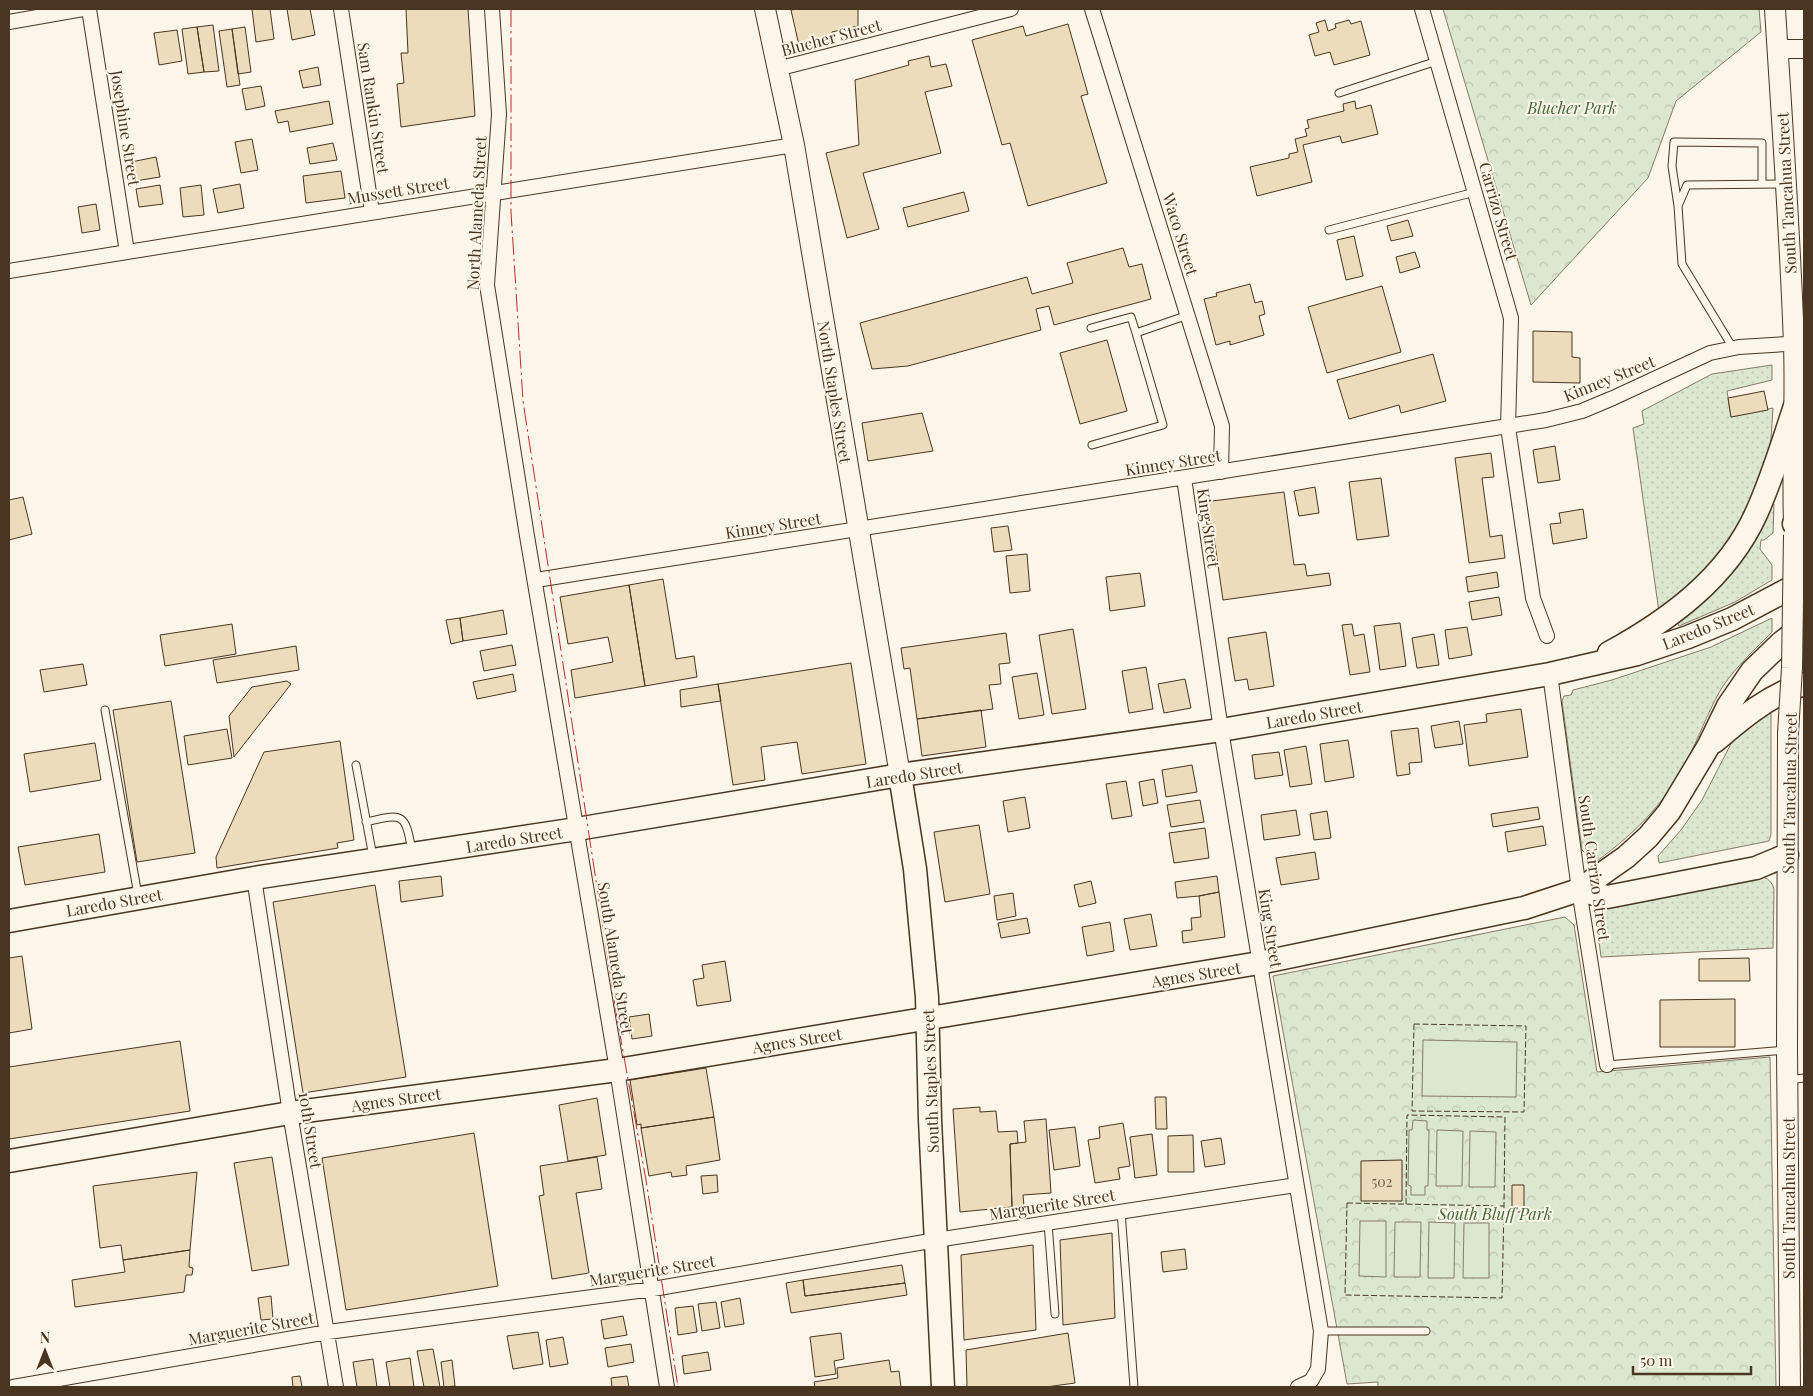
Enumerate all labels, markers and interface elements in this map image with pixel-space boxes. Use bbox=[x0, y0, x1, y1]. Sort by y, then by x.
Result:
street label: Blucher Street bbox=[779, 13, 884, 60]
street label: Sam Rankin Street bbox=[353, 41, 395, 175]
street label: Josephine Street bbox=[106, 68, 146, 188]
park label: Blucher Park bbox=[1526, 97, 1617, 118]
street label: South Tancahua Street bbox=[1771, 111, 1801, 274]
street label: North Alameda Street bbox=[461, 135, 491, 291]
street label: Carrizo Street bbox=[1475, 159, 1523, 263]
street label: Mussett Street bbox=[346, 172, 451, 208]
street label: Waco Street bbox=[1158, 189, 1204, 278]
street label: North Staples Street bbox=[813, 319, 857, 465]
street label: Kinney Street bbox=[1560, 350, 1658, 406]
street label: Kinney Street bbox=[1124, 444, 1223, 480]
street label: King Street bbox=[1193, 487, 1225, 569]
street label: Kinney Street bbox=[724, 507, 823, 543]
street label: Laredo Street bbox=[1659, 598, 1757, 654]
street label: Laredo Street bbox=[1264, 695, 1364, 733]
street label: South Tancahua Street bbox=[1777, 712, 1801, 874]
street label: Laredo Street bbox=[864, 756, 964, 792]
street label: South Carrizo Street bbox=[1574, 794, 1616, 943]
street label: Laredo Street bbox=[464, 821, 564, 857]
street label: South Alameda Street bbox=[594, 880, 638, 1036]
street label: Laredo Street bbox=[64, 883, 164, 921]
street label: King Street bbox=[1254, 887, 1288, 969]
street label: Agnes Street bbox=[1149, 957, 1243, 992]
street label: South Staples Street bbox=[917, 1008, 943, 1153]
street label: Agnes Street bbox=[750, 1023, 844, 1058]
street label: Agnes Street bbox=[349, 1082, 442, 1116]
street label: 10th Street bbox=[295, 1090, 327, 1170]
street label: South Tancahua Street bbox=[1778, 1117, 1799, 1279]
house number: 502 bbox=[1372, 1172, 1393, 1191]
street label: Marguerite Street bbox=[987, 1184, 1117, 1224]
park label: South Bluff Park bbox=[1437, 1203, 1552, 1224]
street label: Marguerite Street bbox=[587, 1250, 717, 1290]
street label: Marguerite Street bbox=[186, 1307, 316, 1349]
north arrow bbox=[20, 1326, 70, 1376]
text: N bbox=[40, 1328, 50, 1347]
scale bar bbox=[1633, 1344, 1750, 1376]
text: 50 m bbox=[1640, 1350, 1673, 1370]

